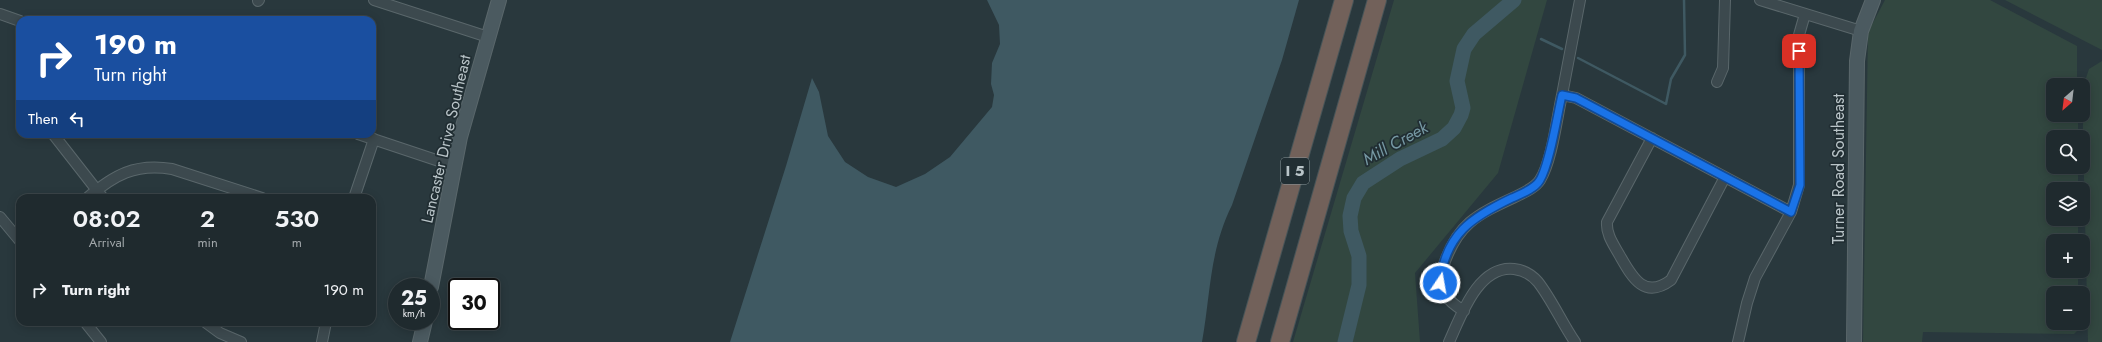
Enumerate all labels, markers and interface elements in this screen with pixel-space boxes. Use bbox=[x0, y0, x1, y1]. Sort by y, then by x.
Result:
text: 190 m bbox=[94, 24, 177, 65]
icon: right bbox=[28, 32, 80, 84]
pin bbox=[1782, 34, 1816, 68]
icon: arrive bbox=[1788, 40, 1810, 62]
street label: Lancaster Drive Southeast bbox=[415, 52, 477, 225]
text: Turn right bbox=[94, 62, 166, 88]
north arrow bbox=[2046, 78, 2090, 122]
map controls bbox=[2046, 78, 2090, 330]
street label: Turner Road Southeast bbox=[1827, 94, 1850, 244]
text: Then bbox=[28, 108, 58, 130]
icon: left bbox=[66, 108, 88, 130]
water label: Mill Creek bbox=[1358, 115, 1433, 171]
button: search bbox=[2046, 130, 2090, 174]
road number: I 5 bbox=[1281, 158, 1309, 184]
button: layers bbox=[2046, 182, 2090, 226]
text: 08:02 bbox=[73, 201, 141, 236]
text: 2 bbox=[200, 201, 215, 236]
text: 530 bbox=[275, 201, 319, 236]
text: Arrival bbox=[89, 233, 125, 252]
text: min bbox=[197, 233, 218, 252]
text: m bbox=[292, 233, 302, 252]
button: + bbox=[2046, 234, 2090, 278]
position arrow bbox=[1419, 262, 1461, 304]
speed limit sign: 30 bbox=[448, 278, 500, 330]
icon: right bbox=[28, 279, 50, 301]
text: Turn right bbox=[62, 279, 130, 301]
text: 190 m bbox=[323, 279, 364, 301]
text: 25 bbox=[401, 284, 427, 313]
button: − bbox=[2046, 286, 2090, 330]
text: km/h bbox=[403, 306, 425, 321]

